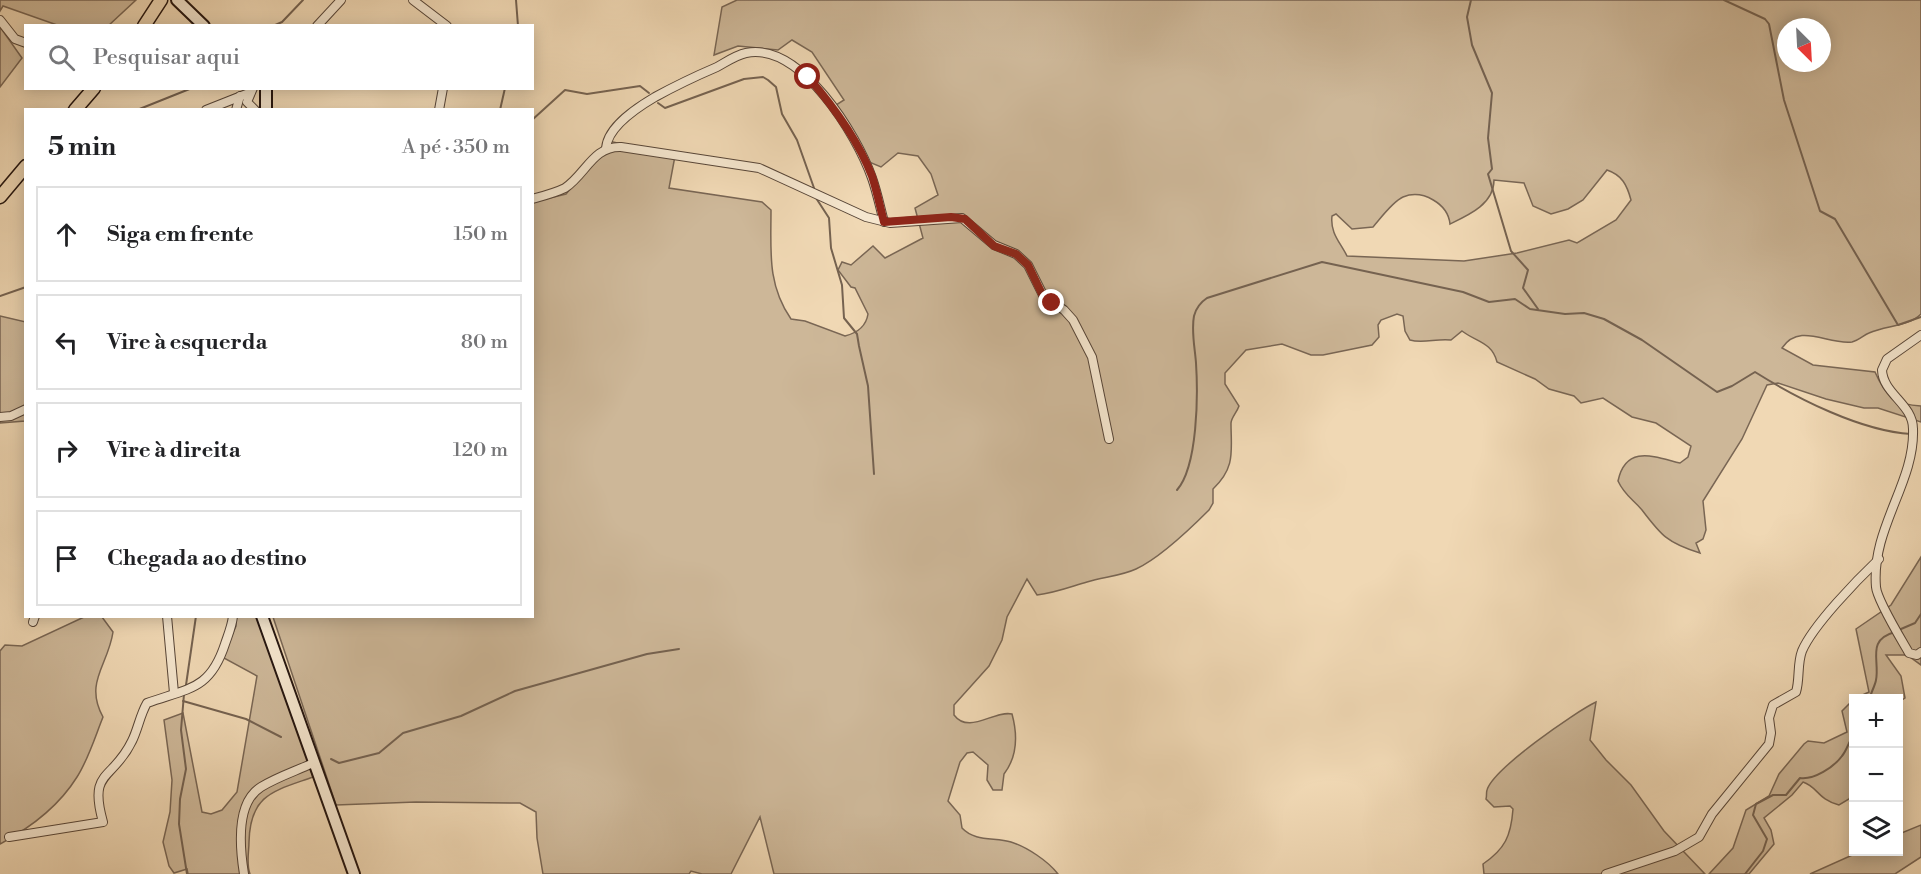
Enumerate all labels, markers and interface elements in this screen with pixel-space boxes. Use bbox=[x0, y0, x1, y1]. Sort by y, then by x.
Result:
north arrow bbox=[1777, 18, 1831, 72]
search box bbox=[24, 24, 534, 90]
icon: search bbox=[45, 41, 78, 74]
text: Pesquisar aqui bbox=[93, 44, 240, 71]
route start bbox=[794, 63, 820, 89]
text: 5 min bbox=[48, 131, 116, 163]
text: A pé · 350 m bbox=[402, 135, 510, 160]
icon: ahead bbox=[50, 218, 83, 251]
text: Siga em frente bbox=[107, 221, 254, 248]
text: 150 m bbox=[453, 222, 508, 247]
route end bbox=[1038, 289, 1064, 315]
icon: left bbox=[50, 326, 83, 359]
text: Vire à esquerda bbox=[107, 329, 267, 356]
text: 80 m bbox=[461, 330, 508, 355]
icon: right bbox=[50, 434, 83, 467]
text: Vire à direita bbox=[107, 437, 241, 464]
text: 120 m bbox=[453, 438, 508, 463]
icon: arrive bbox=[50, 542, 83, 575]
text: Chegada ao destino bbox=[107, 545, 307, 572]
map controls bbox=[1849, 694, 1903, 856]
button: + bbox=[1849, 694, 1903, 748]
button: − bbox=[1849, 748, 1903, 802]
button: layers bbox=[1849, 802, 1903, 856]

